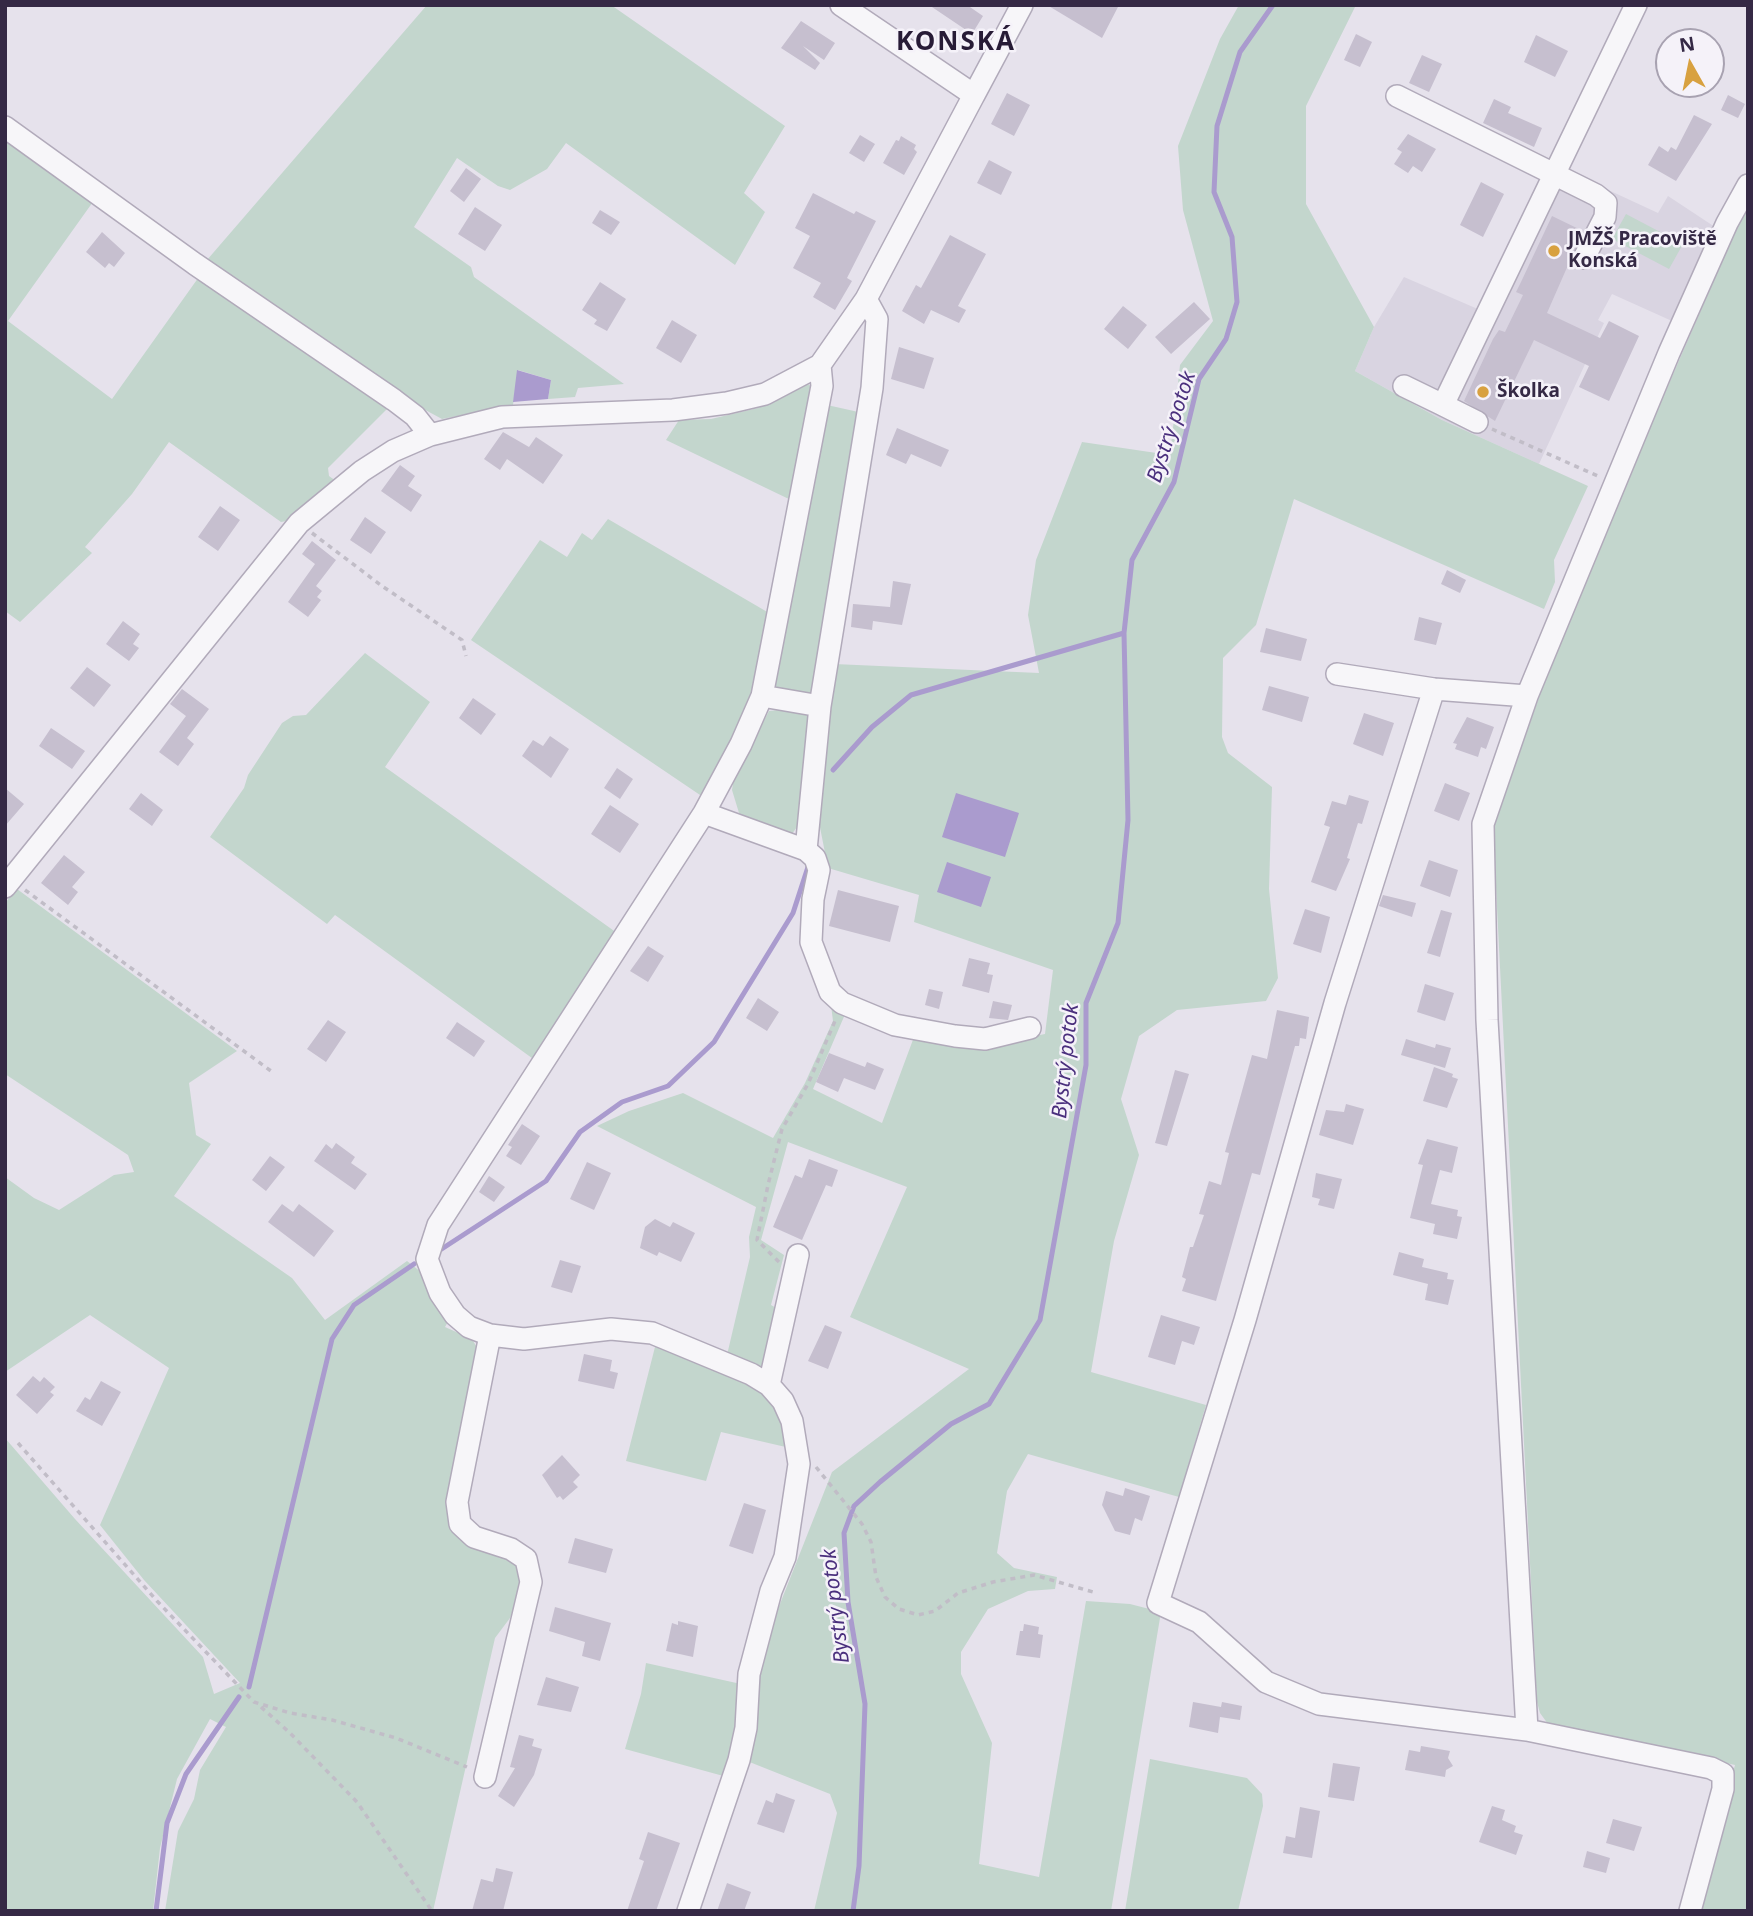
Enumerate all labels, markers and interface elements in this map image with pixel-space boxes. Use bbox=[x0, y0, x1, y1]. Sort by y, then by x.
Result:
district label: KONSKÁ bbox=[897, 27, 1015, 59]
north arrow bbox=[1655, 28, 1725, 98]
text: N bbox=[1677, 30, 1697, 58]
place label: JMŽŠ Pracoviště Konská bbox=[1568, 229, 1717, 273]
marker: JMŽŠ Pracoviště Konská bbox=[1546, 243, 1562, 259]
water label: Bystrý potok bbox=[1142, 368, 1202, 486]
place label: Školka bbox=[1497, 381, 1560, 403]
marker: Školka bbox=[1475, 384, 1491, 400]
water label: Bystrý potok bbox=[1047, 1002, 1085, 1120]
water label: Bystrý potok bbox=[816, 1547, 856, 1665]

